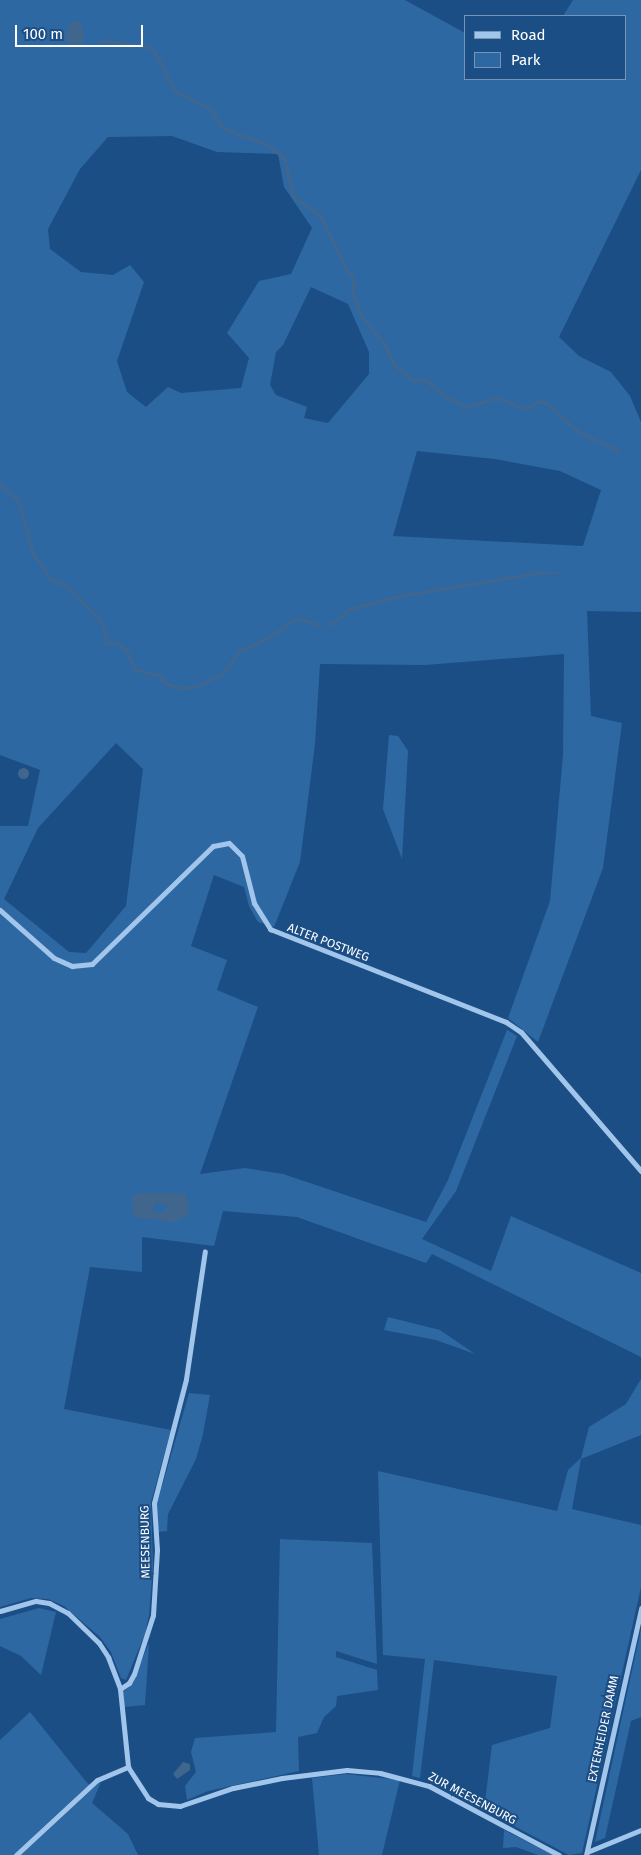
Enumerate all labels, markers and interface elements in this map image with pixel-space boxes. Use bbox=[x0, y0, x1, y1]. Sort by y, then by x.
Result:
scale bar bbox=[18, 15, 145, 47]
legend bbox=[463, 15, 626, 80]
text: 100 m bbox=[23, 25, 63, 43]
text: Road bbox=[511, 26, 546, 44]
text: Park bbox=[511, 51, 541, 69]
street label: ALTER POSTWEG bbox=[285, 921, 371, 965]
street label: MEESENBURG bbox=[138, 1505, 154, 1579]
street label: EXTERHEIDER DAMM bbox=[586, 1674, 622, 1784]
street label: ZUR MEESENBURG bbox=[425, 1770, 519, 1828]

